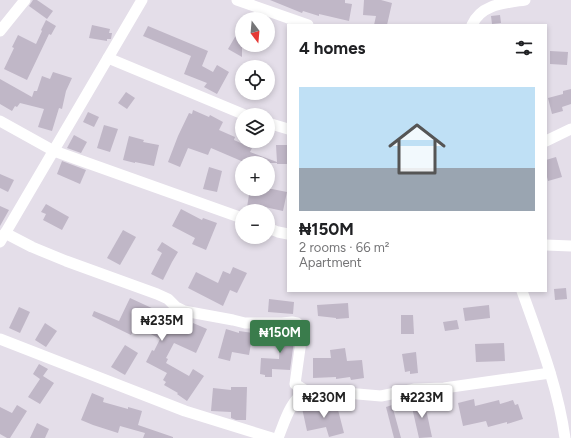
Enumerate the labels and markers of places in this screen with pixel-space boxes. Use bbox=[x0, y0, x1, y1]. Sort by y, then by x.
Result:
pin: ₦235M bbox=[134, 308, 190, 342]
pin: ₦150M bbox=[252, 320, 308, 354]
pin: ₦230M bbox=[296, 385, 352, 419]
pin: ₦223M bbox=[394, 385, 450, 419]

